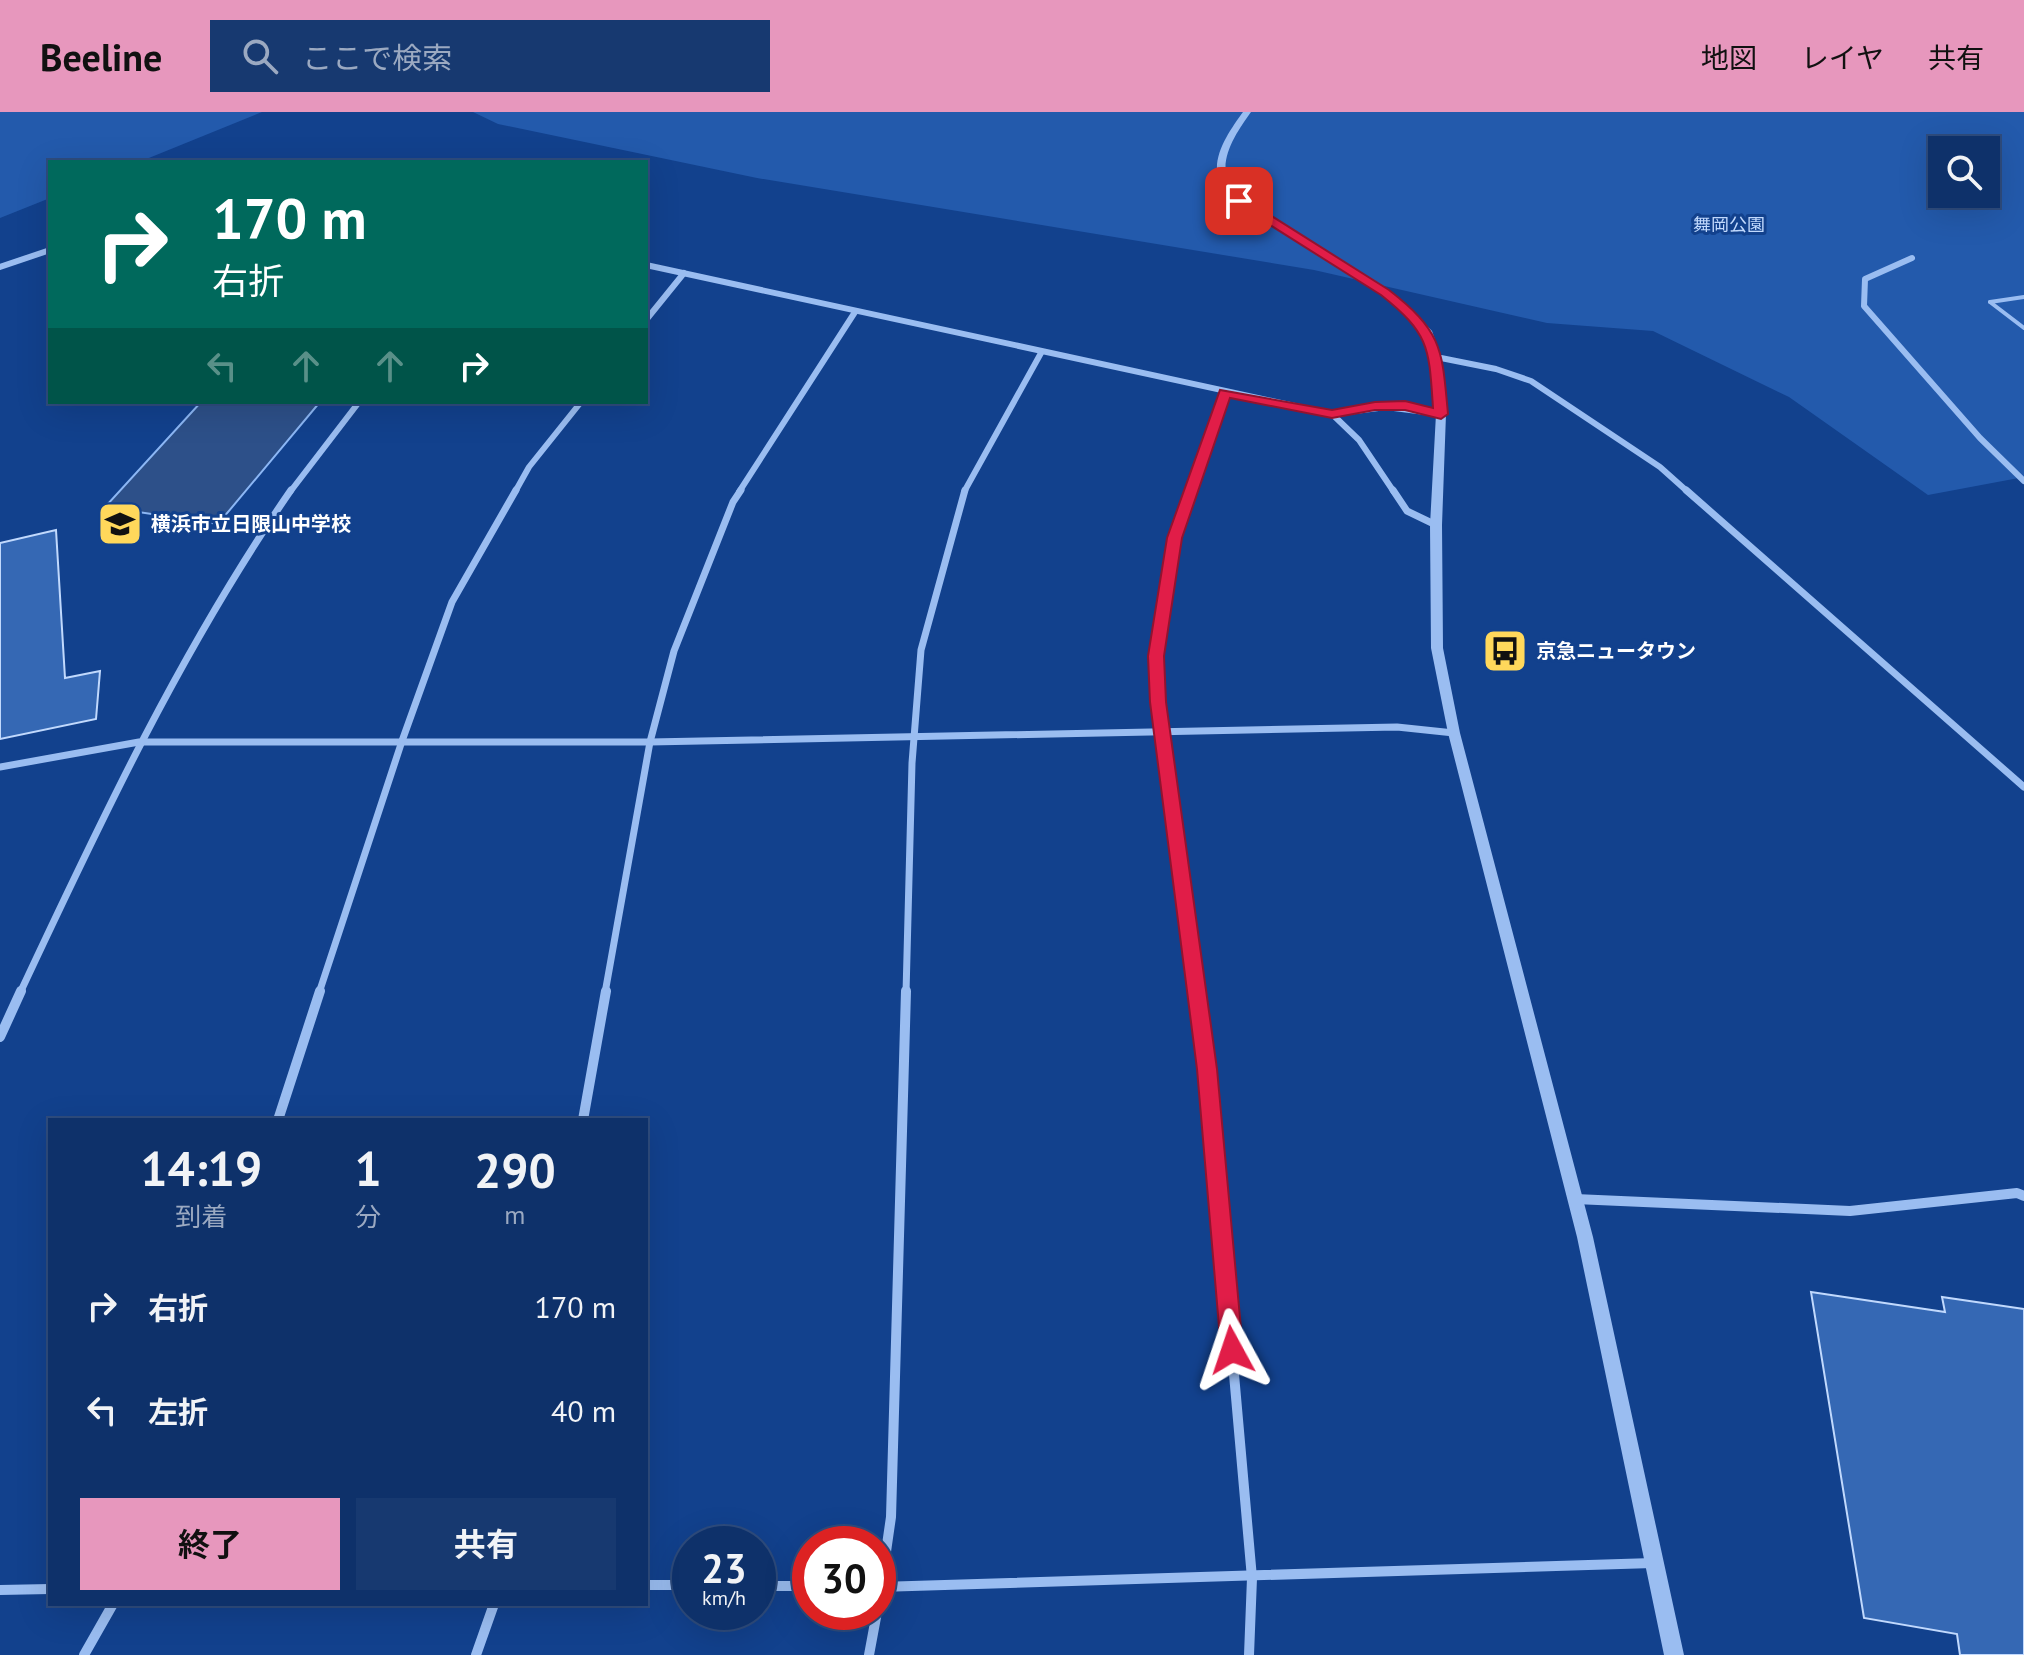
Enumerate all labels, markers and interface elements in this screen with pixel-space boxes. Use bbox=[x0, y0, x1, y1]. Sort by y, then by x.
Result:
search box bbox=[210, 20, 770, 92]
text: Beeline bbox=[40, 32, 162, 81]
icon: search bbox=[238, 34, 282, 78]
text: ここで検索 bbox=[302, 38, 452, 77]
text: 地図 bbox=[1701, 39, 1757, 76]
text: レイヤ bbox=[1801, 39, 1884, 76]
text: 共有 bbox=[1928, 39, 1984, 76]
map controls bbox=[1928, 136, 2000, 208]
button: search bbox=[1928, 136, 2000, 208]
pin bbox=[1205, 167, 1273, 235]
icon: arrive bbox=[1217, 179, 1261, 223]
text: 170 m bbox=[212, 182, 367, 254]
icon: right bbox=[80, 192, 184, 296]
park label: 舞岡公園 bbox=[1693, 213, 1765, 236]
text: 右折 bbox=[212, 257, 284, 304]
icon: left bbox=[200, 344, 244, 388]
icon: ahead bbox=[284, 344, 328, 388]
icon: ahead bbox=[368, 344, 412, 388]
icon: right bbox=[452, 344, 496, 388]
school or university icon: 横浜市立日限山中学校 bbox=[96, 500, 144, 548]
place label: 横浜市立日限山中学校 bbox=[151, 511, 351, 537]
bus stop icon: 京急ニュータウン bbox=[1481, 627, 1529, 675]
place label: 京急ニュータウン bbox=[1536, 638, 1696, 664]
text: 14:19 bbox=[140, 1137, 262, 1199]
text: 1 bbox=[354, 1137, 382, 1199]
text: 290 bbox=[474, 1139, 556, 1201]
text: m bbox=[504, 1198, 525, 1231]
text: 到着 bbox=[175, 1200, 227, 1233]
text: 分 bbox=[355, 1200, 381, 1233]
icon: right bbox=[80, 1284, 124, 1328]
text: 170 m bbox=[535, 1287, 616, 1326]
text: 右折 bbox=[148, 1288, 208, 1327]
position arrow bbox=[1190, 1308, 1274, 1392]
icon: left bbox=[80, 1388, 124, 1432]
text: 40 m bbox=[551, 1391, 616, 1430]
text: 左折 bbox=[148, 1392, 208, 1431]
button: 終了 bbox=[80, 1498, 340, 1590]
button: 共有 bbox=[356, 1498, 616, 1590]
speed limit sign: 30 bbox=[792, 1526, 896, 1630]
text: 23 bbox=[701, 1542, 747, 1594]
text: km/h bbox=[702, 1585, 746, 1611]

